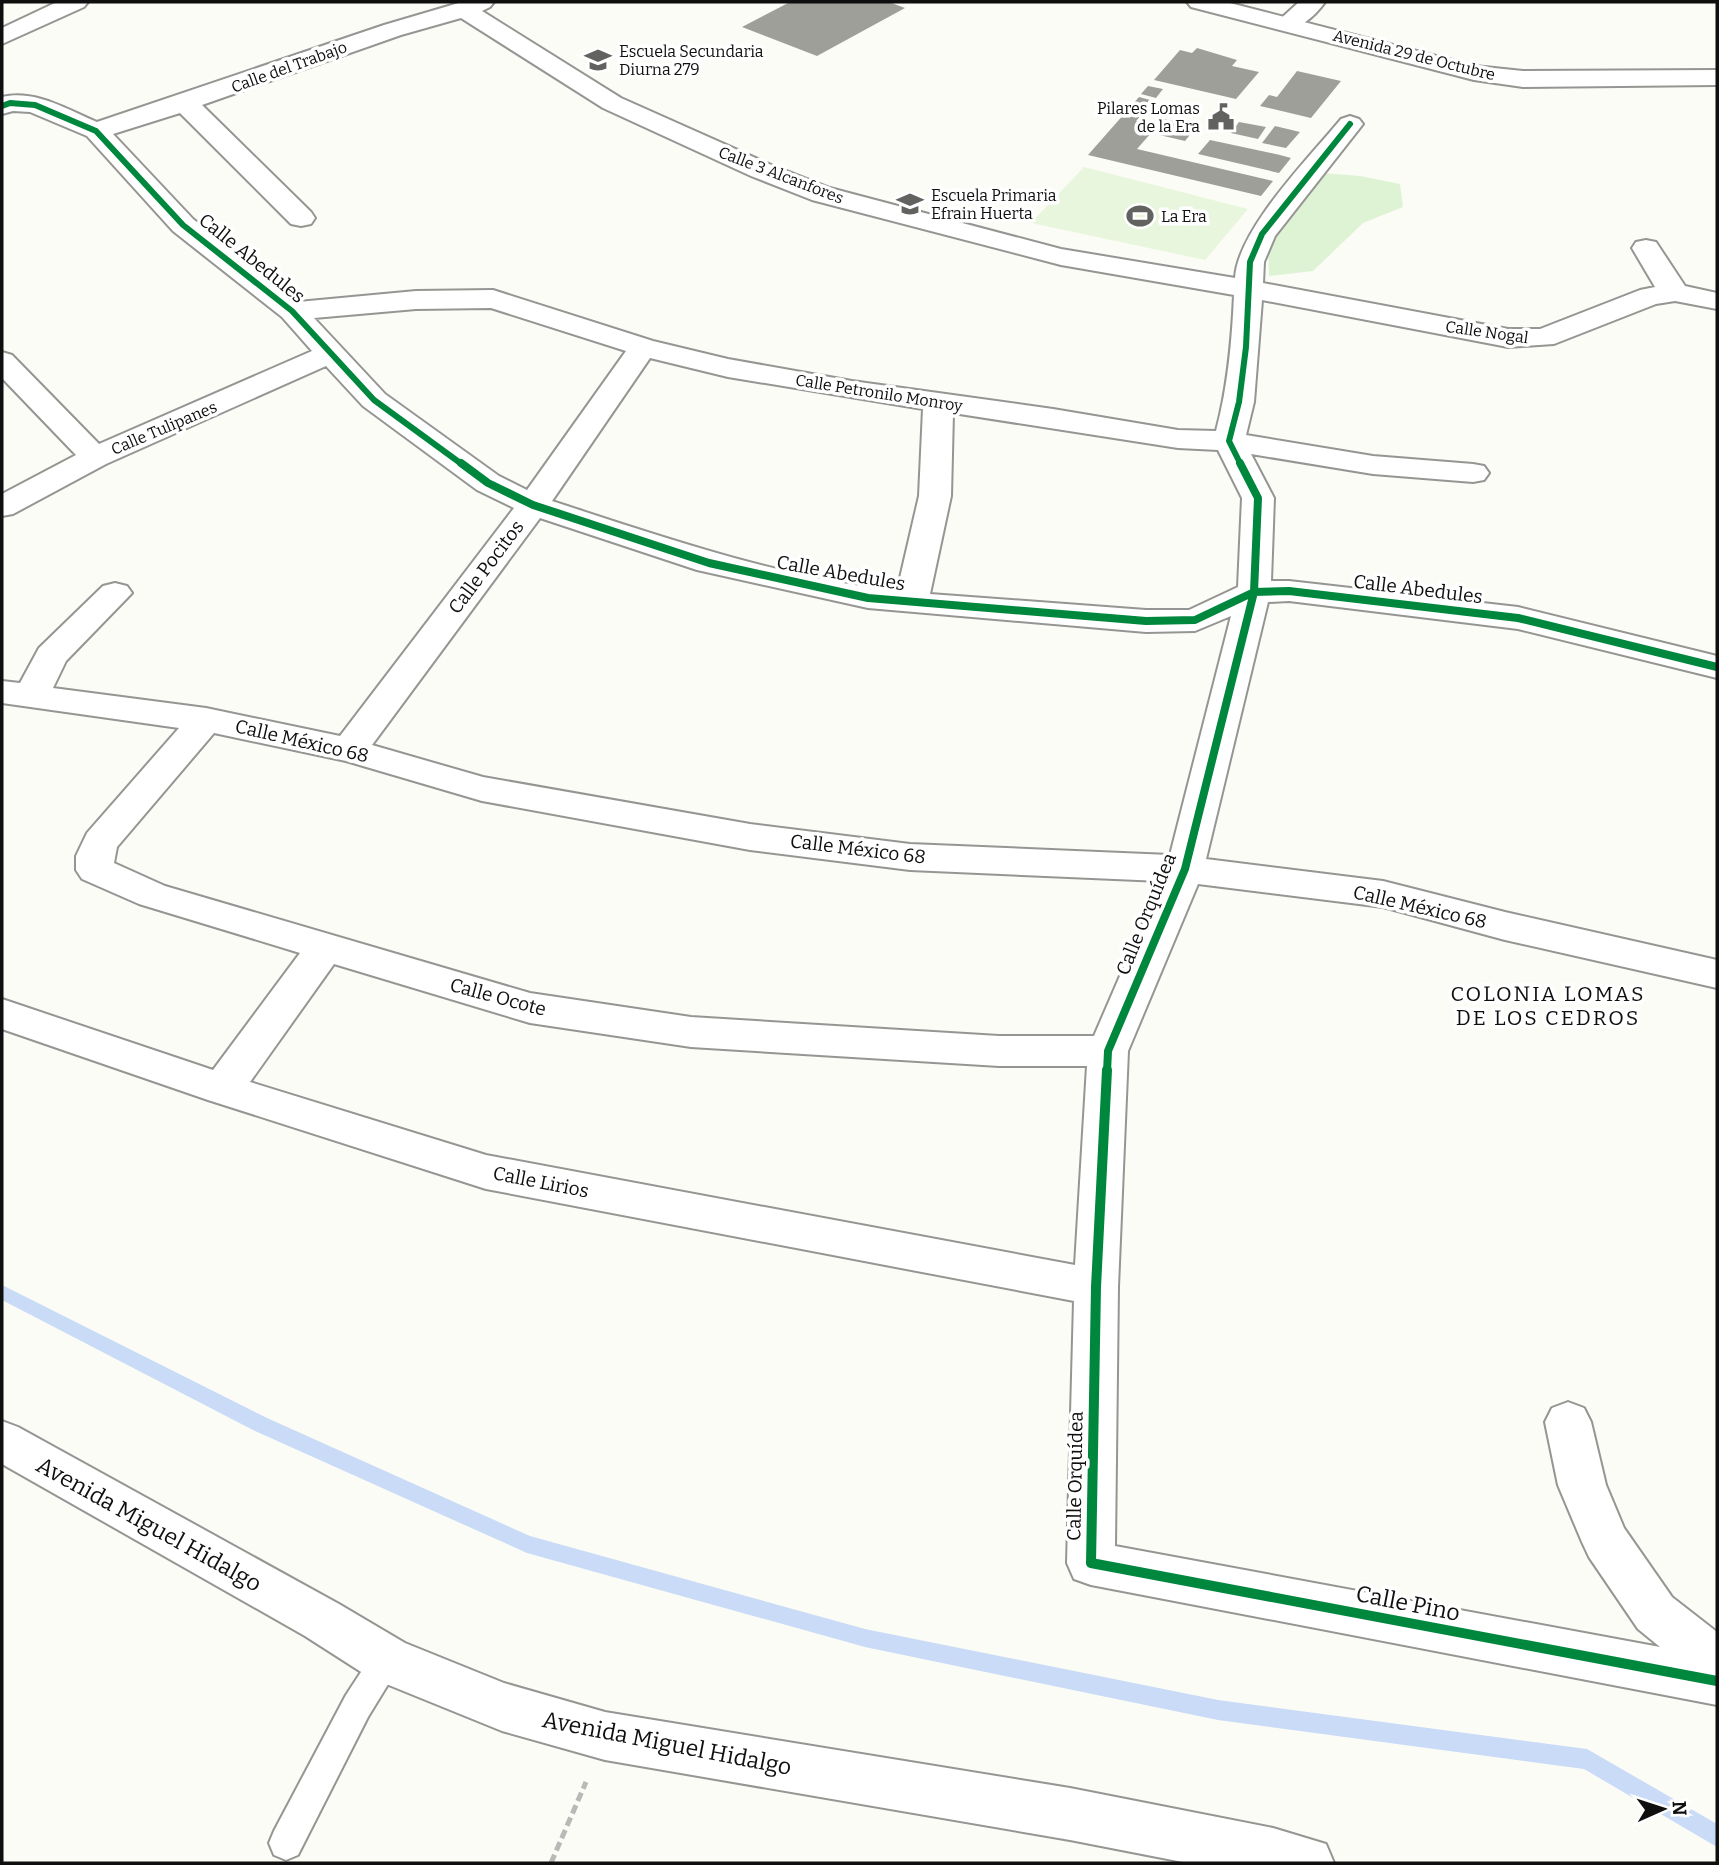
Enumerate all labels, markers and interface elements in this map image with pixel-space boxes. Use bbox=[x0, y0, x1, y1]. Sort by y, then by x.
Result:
street label: Avenida 29 de Octubre bbox=[1331, 26, 1497, 84]
street label: Calle del Trabajo bbox=[229, 37, 349, 97]
place label: Escuela Secundaria Diurna 279 bbox=[619, 42, 764, 79]
school or university icon: Escuela Secundaria Diurna 279 bbox=[583, 45, 613, 75]
place label: Pilares Lomas de la Era bbox=[1097, 99, 1200, 136]
public building icon: Pilares Lomas de la Era bbox=[1206, 102, 1236, 132]
street label: Calle 3 Alcanfores bbox=[716, 142, 846, 208]
place label: Escuela Primaria Efrain Huerta bbox=[931, 186, 1057, 223]
school or university icon: Escuela Primaria Efrain Huerta bbox=[895, 189, 925, 219]
sports icon: La Era bbox=[1125, 201, 1155, 231]
place label: La Era bbox=[1161, 207, 1207, 226]
street label: Calle Abedules bbox=[194, 208, 310, 308]
street label: Calle Nogal bbox=[1444, 317, 1530, 347]
street label: Calle Petronilo Monroy bbox=[794, 370, 964, 416]
street label: Calle Tulipanes bbox=[108, 397, 220, 459]
street label: Calle Pocitos bbox=[443, 516, 529, 618]
street label: Calle Abedules bbox=[775, 550, 907, 596]
street label: Calle Abedules bbox=[1352, 570, 1484, 608]
street label: Calle México 68 bbox=[233, 714, 371, 768]
street label: Calle México 68 bbox=[789, 829, 927, 869]
street label: Calle Orquídea bbox=[1111, 849, 1181, 978]
street label: Calle México 68 bbox=[1351, 880, 1489, 934]
street label: Calle Ocote bbox=[447, 973, 549, 1021]
district label: COLONIA LOMAS DE LOS CEDROS bbox=[1451, 981, 1645, 1031]
street label: Calle Lirios bbox=[491, 1161, 591, 1203]
street label: Calle Orquídea bbox=[1062, 1410, 1088, 1541]
street label: Avenida Miguel Hidalgo bbox=[32, 1450, 266, 1598]
street label: Calle Pino bbox=[1354, 1579, 1462, 1627]
street label: Avenida Miguel Hidalgo bbox=[540, 1705, 794, 1781]
north arrow bbox=[1628, 1774, 1698, 1844]
text: N bbox=[1668, 1800, 1691, 1816]

